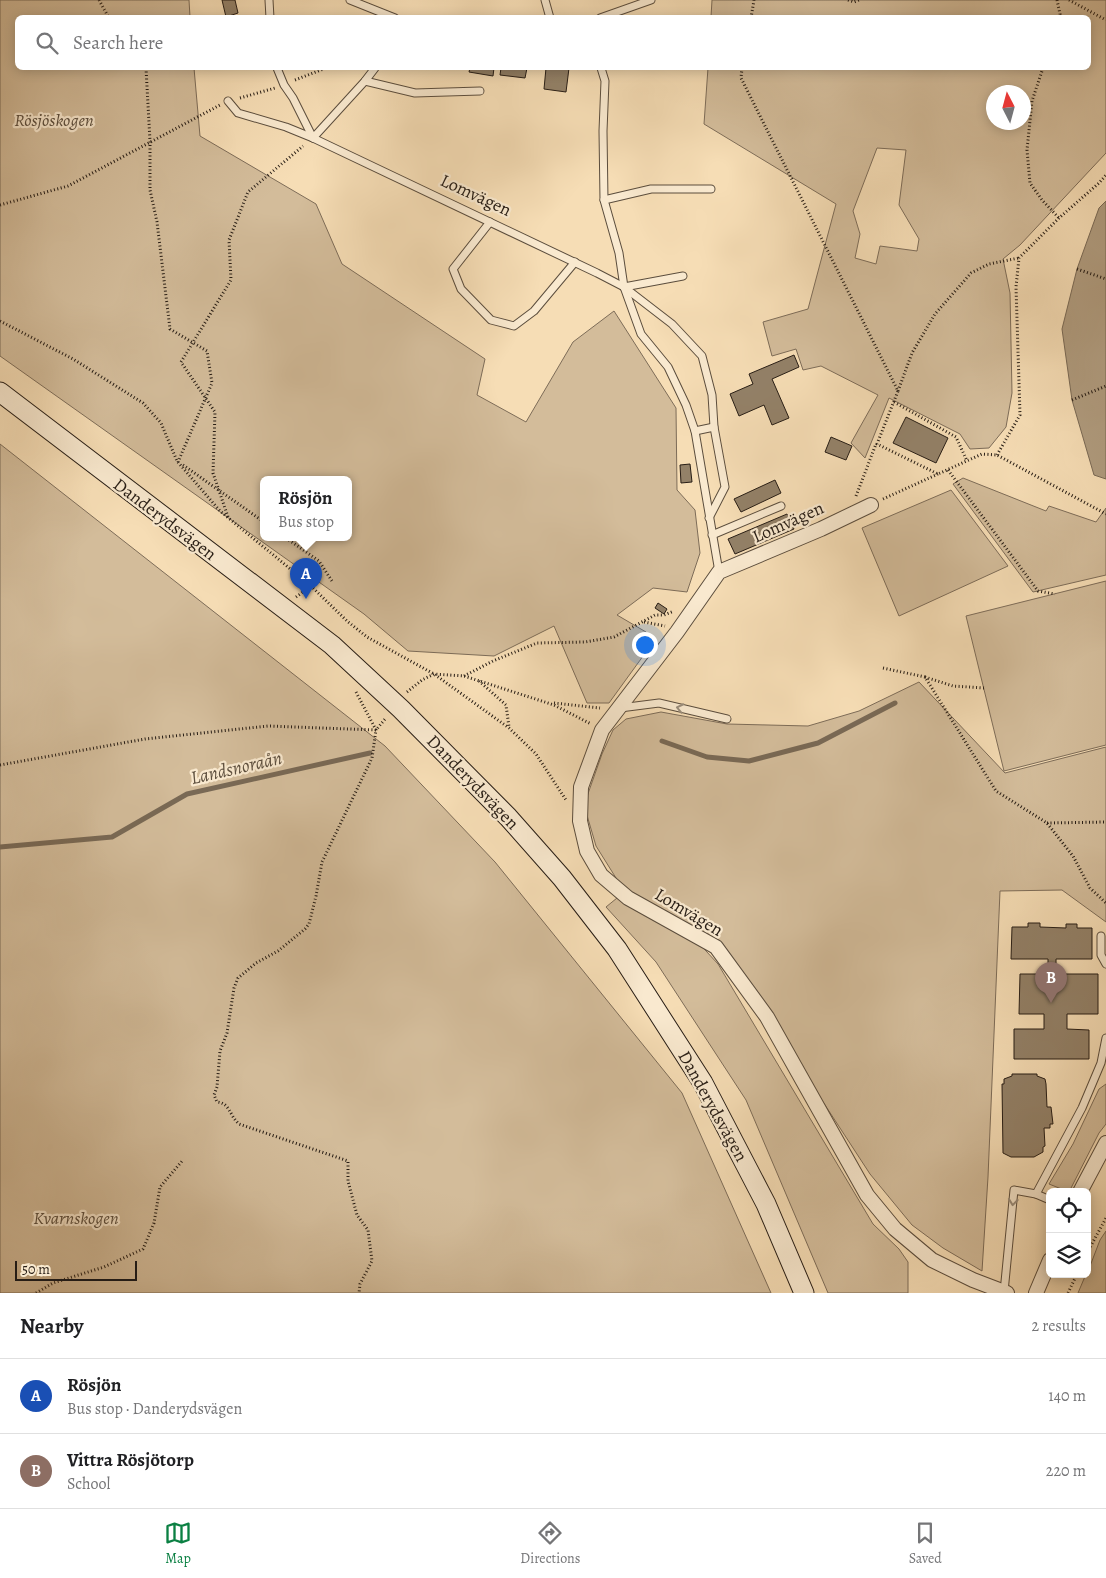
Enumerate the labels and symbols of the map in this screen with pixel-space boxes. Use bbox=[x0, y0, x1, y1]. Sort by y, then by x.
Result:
north arrow bbox=[986, 85, 1031, 130]
park label: Rösjöskogen bbox=[14, 108, 94, 132]
street label: Lomvägen bbox=[437, 168, 516, 222]
street label: Danderydsvägen bbox=[108, 472, 222, 566]
street label: Lomvägen bbox=[749, 496, 828, 548]
pin: A bbox=[290, 558, 322, 599]
your location bbox=[632, 632, 658, 658]
one-way arrow bbox=[675, 703, 684, 714]
street label: Danderydsvägen bbox=[421, 729, 525, 835]
water label: Landsnoraån bbox=[188, 745, 285, 791]
street label: Lomvägen bbox=[650, 882, 728, 942]
pin: B bbox=[1035, 962, 1067, 1003]
street label: Danderydsvägen bbox=[673, 1046, 753, 1166]
one-way arrow bbox=[1008, 1198, 1019, 1206]
park label: Kvarnskogen bbox=[33, 1206, 119, 1230]
scale bar bbox=[15, 1258, 138, 1281]

